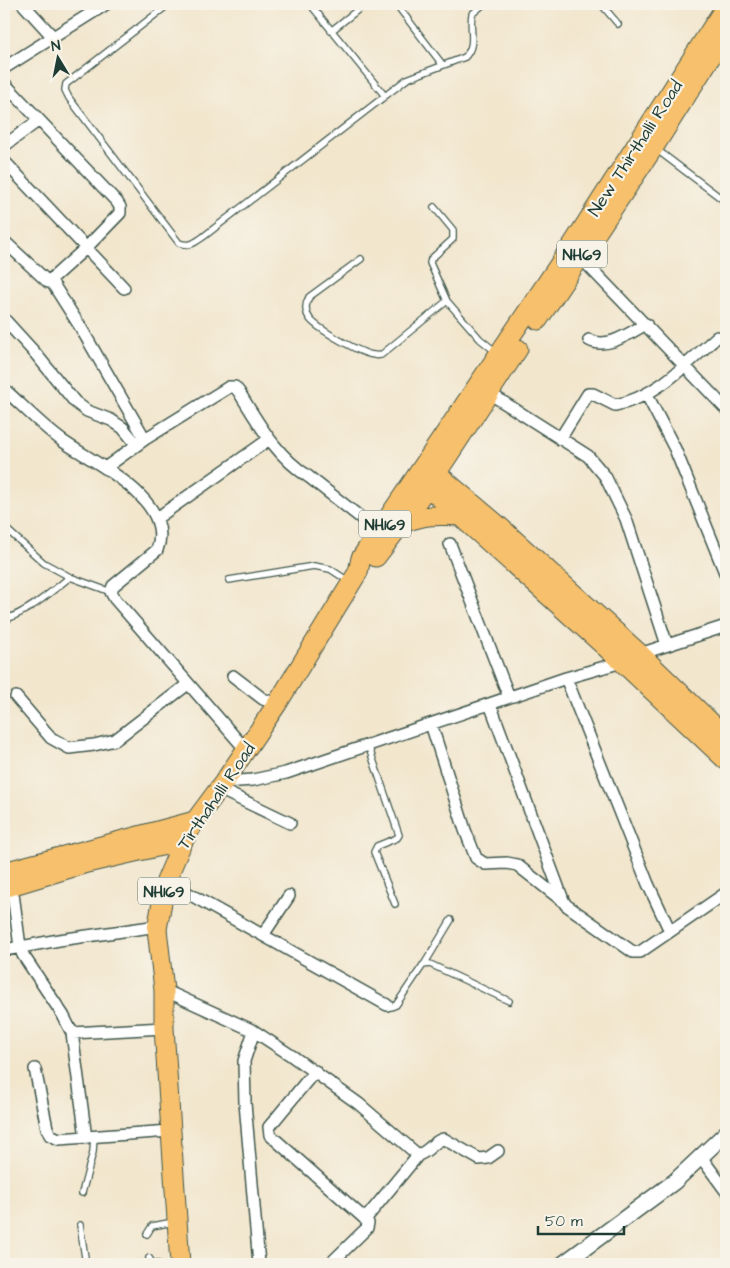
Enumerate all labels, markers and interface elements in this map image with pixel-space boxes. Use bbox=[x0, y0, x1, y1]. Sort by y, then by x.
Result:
north arrow bbox=[32, 32, 82, 82]
text: N bbox=[50, 36, 62, 57]
street label: New Thirthalli Road bbox=[582, 75, 689, 221]
road number: NH69 bbox=[557, 240, 607, 268]
road number: NH169 bbox=[359, 510, 411, 538]
street label: Tirthahalli Road bbox=[171, 738, 262, 855]
road number: NH169 bbox=[138, 878, 190, 904]
scale bar bbox=[538, 1203, 624, 1235]
text: 50 m bbox=[545, 1211, 583, 1232]

